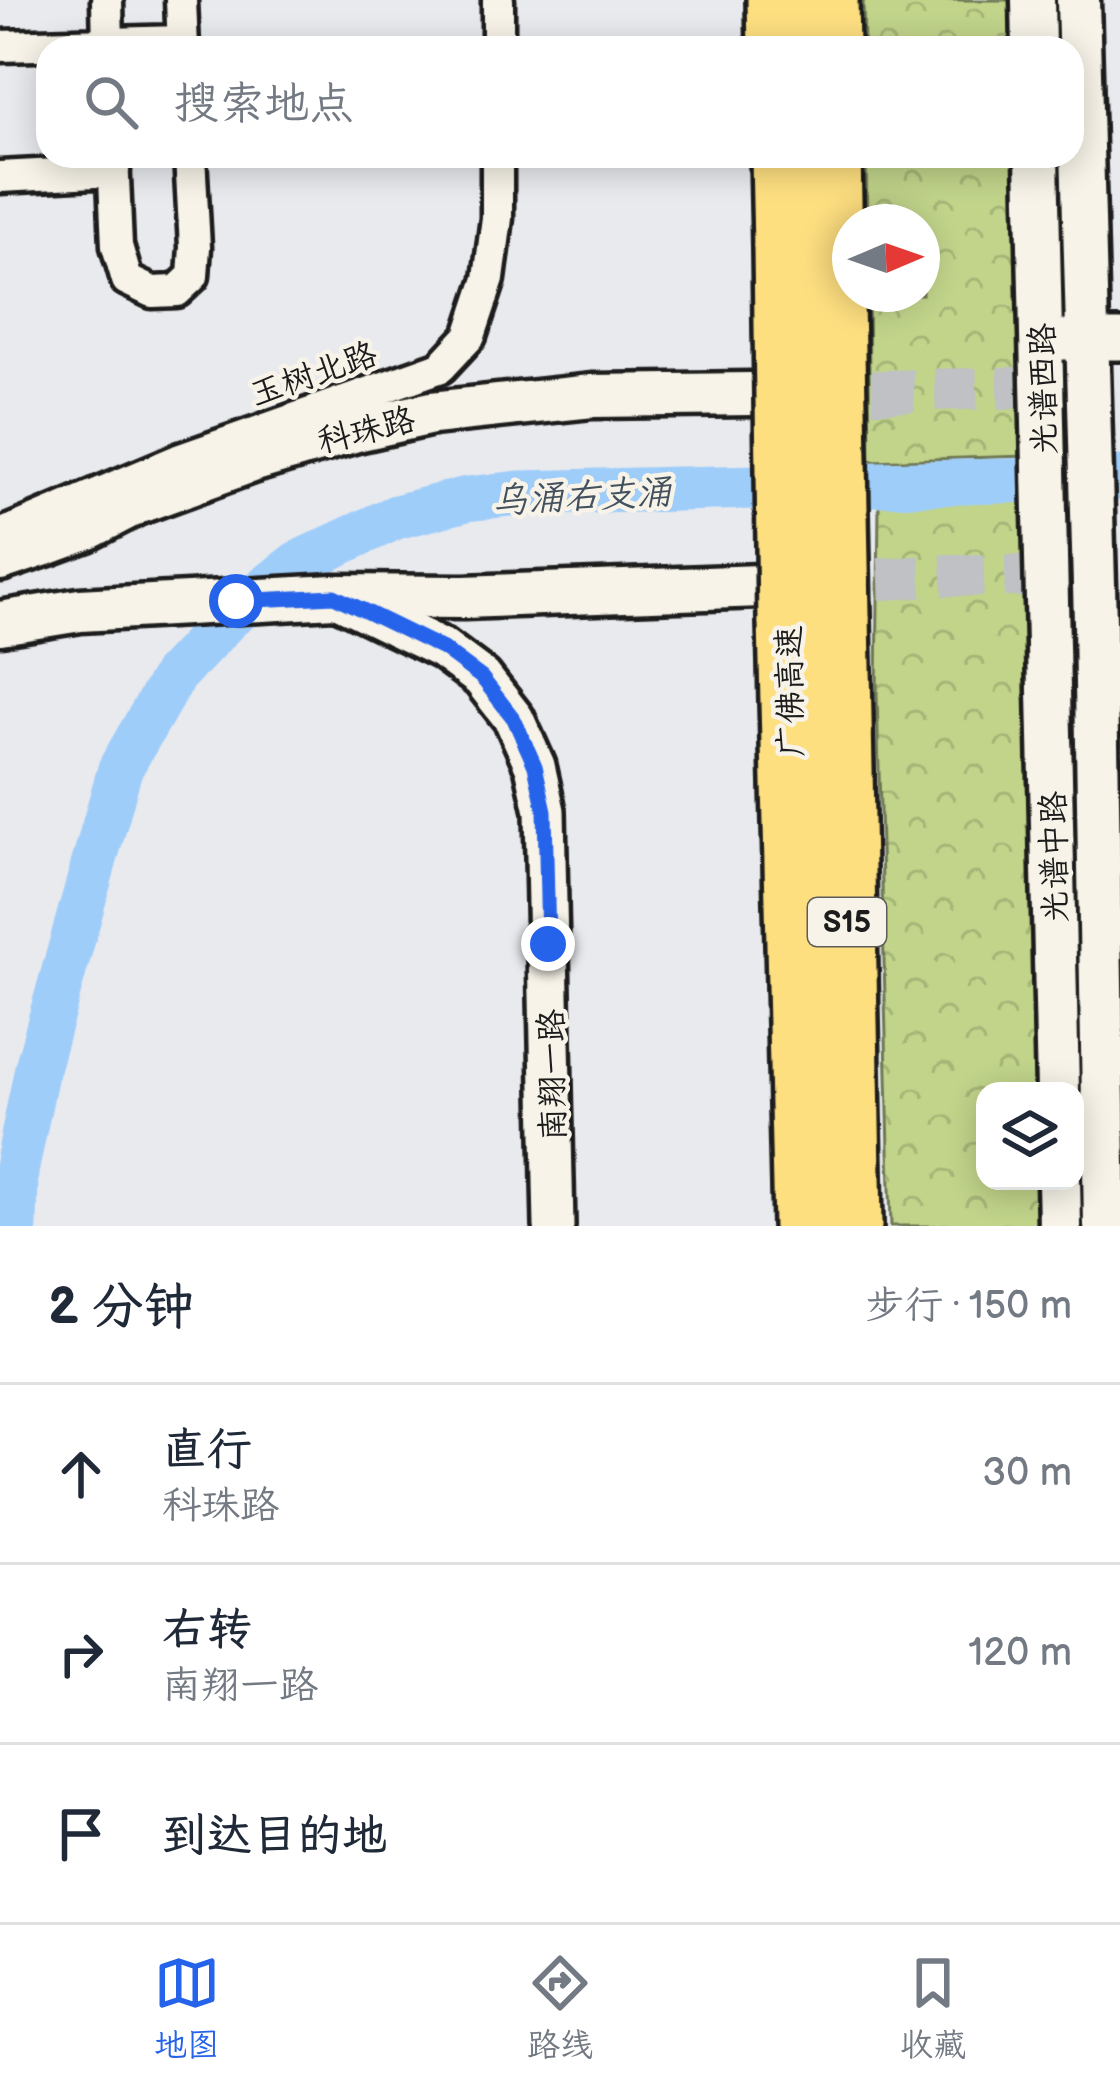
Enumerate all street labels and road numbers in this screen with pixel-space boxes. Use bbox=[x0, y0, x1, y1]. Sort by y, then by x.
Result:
street label: 光谱西路 bbox=[1023, 323, 1065, 455]
street label: 玉树北路 bbox=[245, 334, 383, 415]
street label: 科珠路 bbox=[314, 400, 419, 462]
street label: 广佛高速 bbox=[770, 625, 812, 757]
street label: 光谱中路 bbox=[1034, 791, 1076, 923]
road number: S15 bbox=[808, 898, 886, 946]
street label: 南翔一路 bbox=[532, 1009, 574, 1141]

